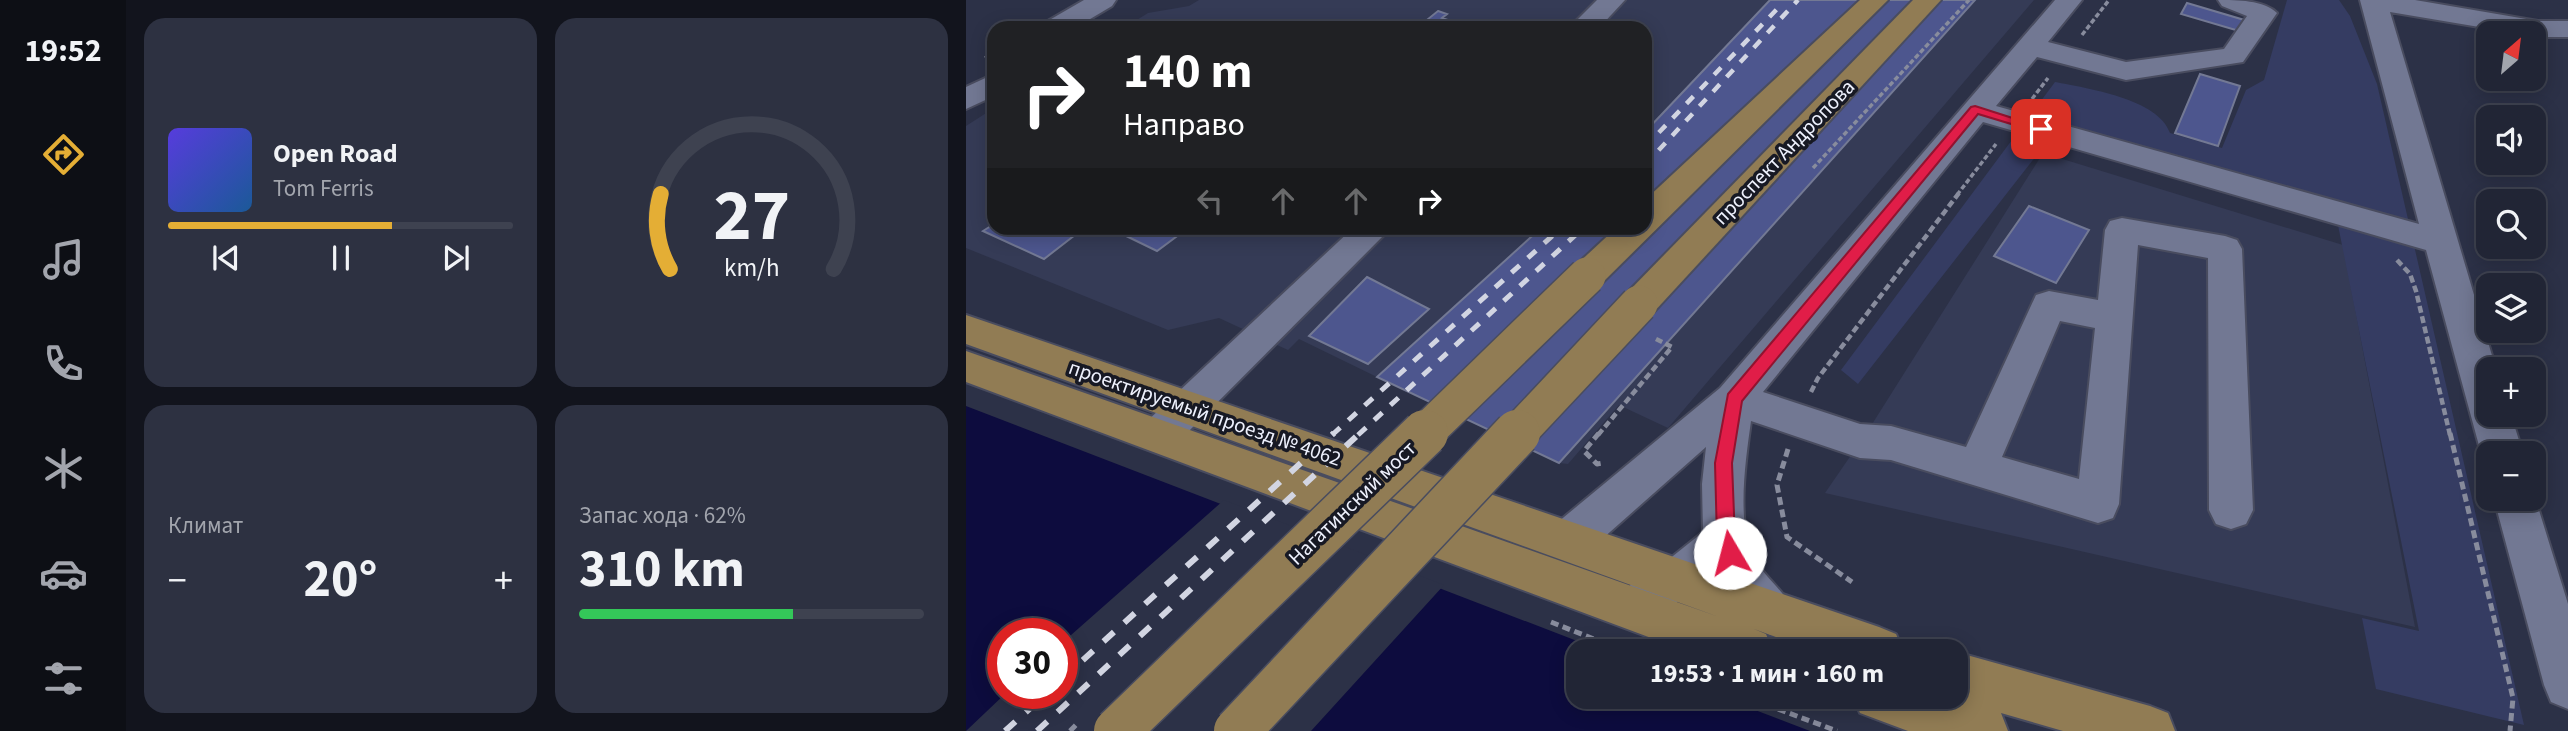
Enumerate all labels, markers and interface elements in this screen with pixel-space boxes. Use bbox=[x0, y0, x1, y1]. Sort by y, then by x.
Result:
north arrow bbox=[2476, 21, 2546, 91]
map controls bbox=[2476, 21, 2546, 511]
text: 19:52 bbox=[24, 28, 102, 74]
text: 140 m bbox=[1123, 37, 1252, 107]
icon: right bbox=[1008, 49, 1099, 140]
street label: проспект Андропова bbox=[1707, 73, 1861, 231]
pin bbox=[2011, 99, 2071, 159]
text: Направо bbox=[1123, 102, 1245, 148]
button: sound bbox=[2476, 105, 2546, 175]
icon: arrive bbox=[2022, 110, 2060, 148]
icon: directions bbox=[39, 130, 88, 179]
text: Open Road bbox=[273, 135, 398, 172]
text: 27 bbox=[713, 164, 790, 268]
text: Tom Ferris bbox=[273, 172, 374, 205]
icon: left bbox=[1191, 182, 1229, 220]
icon: ahead bbox=[1264, 182, 1302, 220]
icon: ahead bbox=[1337, 182, 1375, 220]
icon: right bbox=[1410, 182, 1448, 220]
button: search bbox=[2476, 189, 2546, 259]
icon: music bbox=[39, 235, 88, 284]
icon: previous bbox=[207, 239, 245, 277]
icon: pause bbox=[322, 239, 360, 277]
icon: next bbox=[437, 239, 475, 277]
text: km/h bbox=[724, 250, 779, 286]
button: layers bbox=[2476, 273, 2546, 343]
icon: phone bbox=[39, 339, 88, 388]
street label: проектируемый проезд № 4062 bbox=[1065, 352, 1345, 474]
button: + bbox=[2476, 357, 2546, 427]
street label: Нагатинский мост bbox=[1281, 434, 1423, 572]
button: − bbox=[2476, 441, 2546, 511]
icon: climate bbox=[39, 444, 88, 493]
text: Запас хода · 62% bbox=[579, 499, 746, 532]
text: Климат bbox=[168, 509, 243, 542]
position arrow bbox=[1693, 516, 1767, 590]
text: 310 km bbox=[579, 533, 745, 607]
text: 20° bbox=[304, 543, 377, 617]
icon: car bbox=[39, 549, 88, 598]
text: − bbox=[168, 554, 187, 608]
text: + bbox=[494, 554, 513, 608]
speed limit sign: 30 bbox=[987, 618, 1078, 709]
icon: filters bbox=[39, 654, 88, 703]
text: 19:53 · 1 мин · 160 m bbox=[1650, 655, 1884, 692]

